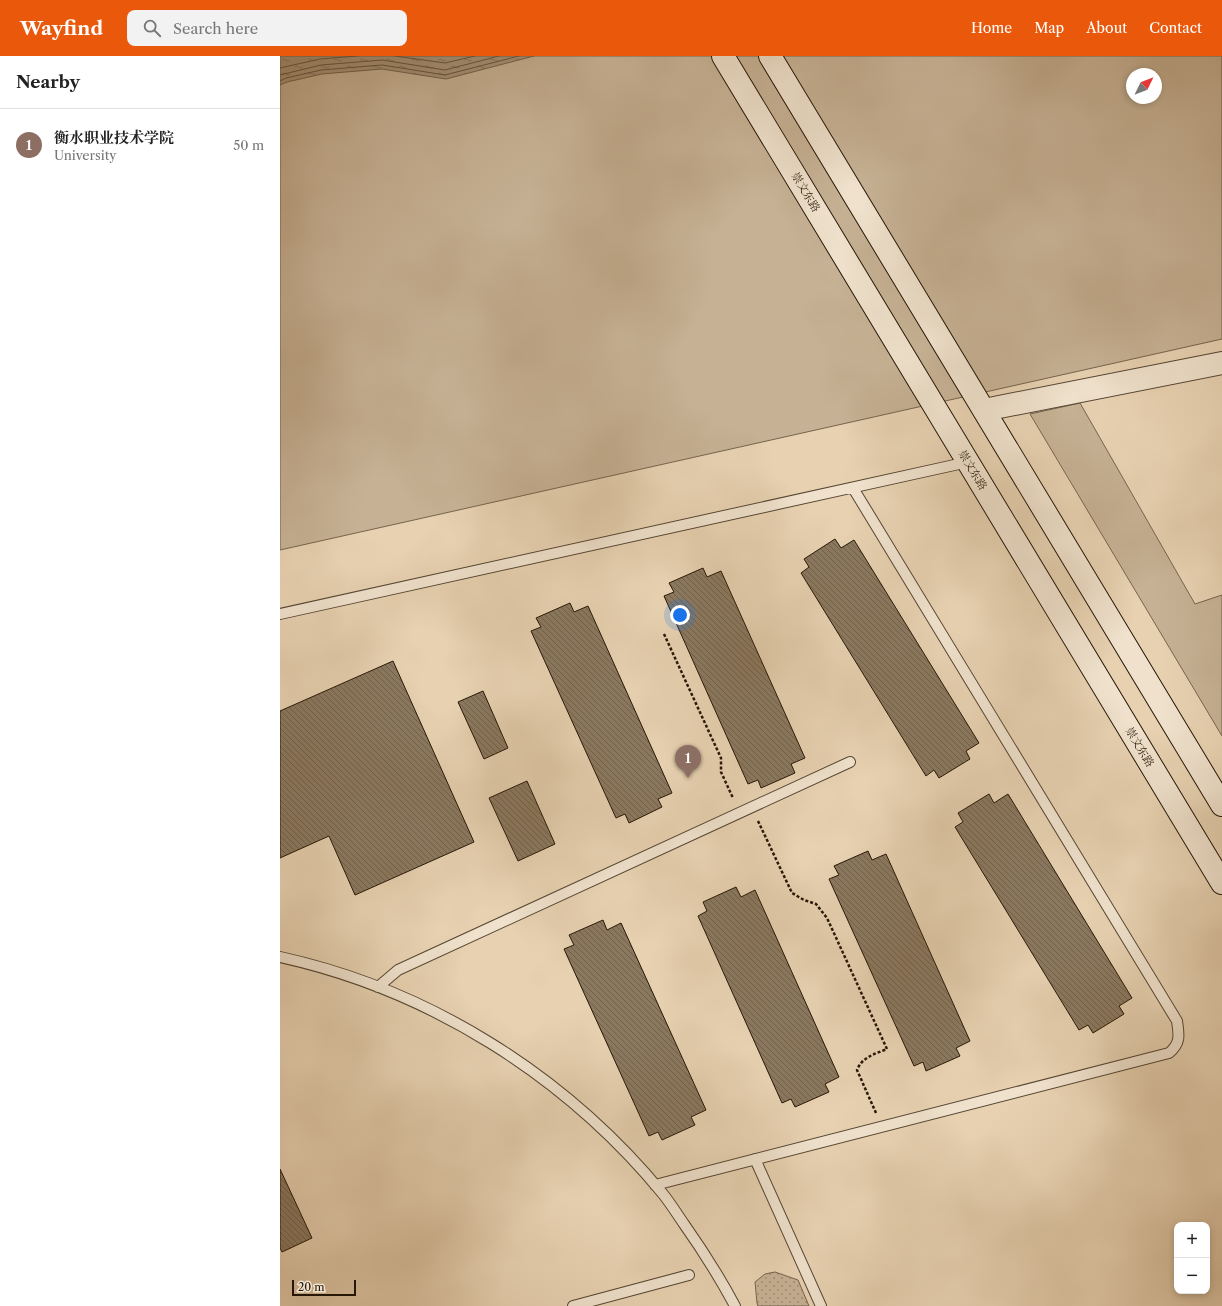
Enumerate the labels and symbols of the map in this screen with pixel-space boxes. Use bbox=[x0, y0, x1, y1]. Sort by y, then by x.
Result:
north arrow bbox=[1126, 68, 1162, 104]
street label: 崇文东路 bbox=[789, 170, 823, 214]
street label: 崇文东路 bbox=[956, 448, 990, 492]
your location bbox=[670, 605, 690, 625]
street label: 崇文东路 bbox=[1123, 725, 1157, 769]
pin: 1 bbox=[675, 745, 701, 778]
scale bar bbox=[292, 1278, 356, 1297]

